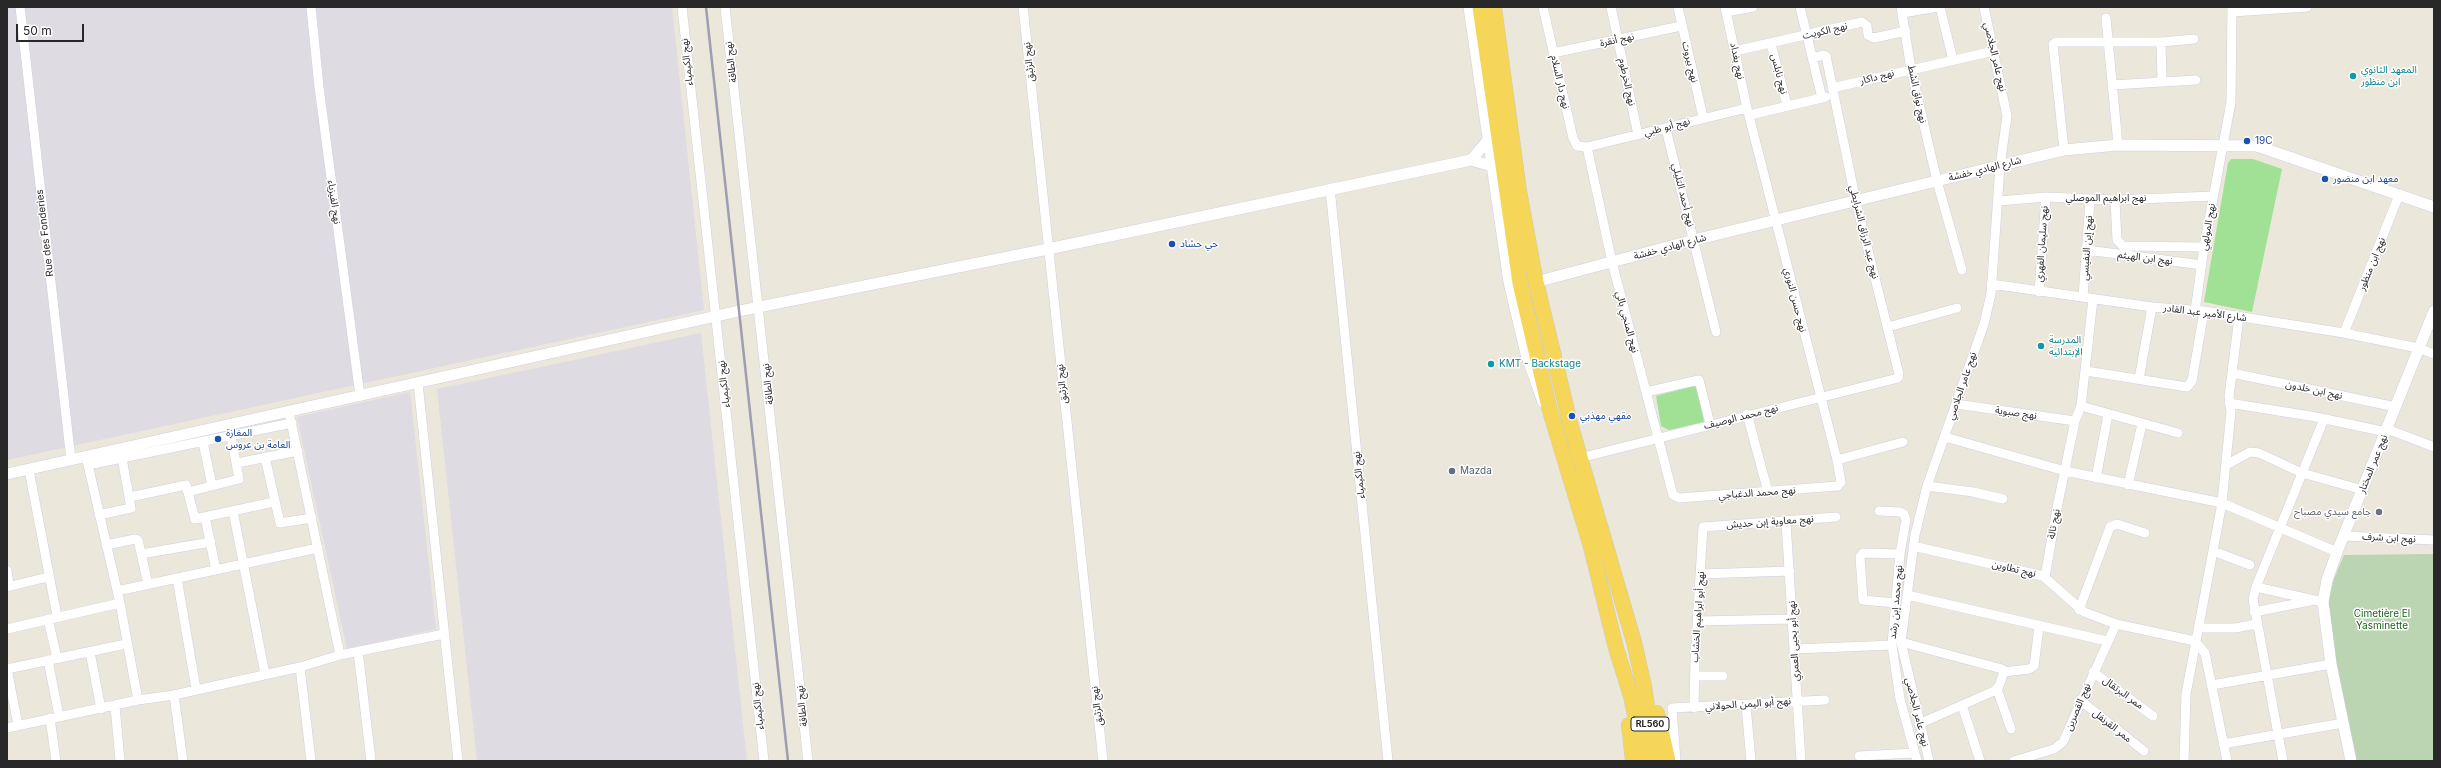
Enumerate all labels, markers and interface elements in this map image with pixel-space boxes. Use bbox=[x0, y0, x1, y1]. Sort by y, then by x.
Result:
scale bar bbox=[18, 16, 86, 42]
street label: نهج الكويت bbox=[1801, 20, 1849, 42]
street label: نهج عامر الجلاصي bbox=[1981, 21, 2009, 93]
text: 50 m bbox=[23, 23, 52, 38]
street label: نهج أنقرة bbox=[1599, 31, 1635, 49]
street label: نهج الكيمياء bbox=[679, 38, 695, 86]
street label: نهج بيروت bbox=[1679, 40, 1701, 84]
street label: نهج الطاقة bbox=[723, 41, 739, 83]
street label: نهج بغداد bbox=[1727, 41, 1747, 81]
street label: نهج الزئبق bbox=[1021, 42, 1037, 82]
street label: نهج نابلس bbox=[1768, 53, 1790, 95]
street label: نهج دار السلام bbox=[1548, 54, 1572, 110]
street label: نهج الخرطوم bbox=[1616, 57, 1638, 107]
street label: نهج نواق الشط bbox=[1905, 64, 1929, 124]
place label: المعهد الثانوي ابن منظور bbox=[2361, 64, 2417, 88]
street label: نهج داكار bbox=[1859, 67, 1895, 87]
marker: المعهد الثانوي ابن منظور bbox=[2348, 71, 2358, 81]
street label: نهج أبو ظبي bbox=[1643, 115, 1691, 139]
place label: 19C bbox=[2255, 135, 2273, 147]
marker: 19C bbox=[2242, 136, 2252, 146]
street label: شارع الهادي خفشة bbox=[1947, 154, 2023, 184]
street label: نهج أحمد التليلي bbox=[1669, 162, 1697, 228]
place label: معهد ابن منضور bbox=[2333, 173, 2398, 185]
marker: معهد ابن منضور bbox=[2320, 174, 2330, 184]
street label: نهج الفيزياء bbox=[325, 179, 343, 225]
street label: نهج عبد الرزاق الشرايطي bbox=[1847, 184, 1881, 280]
street label: Rue des Fonderies bbox=[34, 189, 56, 277]
street label: نهج ابراهيم الموصلي bbox=[2066, 192, 2146, 204]
street label: نهج المولهي bbox=[2198, 203, 2218, 251]
street label: نهج سليمان الفهري bbox=[2033, 205, 2051, 283]
street label: نهج إبن النفيسي bbox=[2079, 215, 2095, 281]
street label: شارع الهادي خفشة bbox=[1632, 232, 1708, 262]
street label: نهج ابن منظور bbox=[2356, 236, 2388, 292]
place label: حي حشاد bbox=[1180, 238, 1218, 250]
marker: حي حشاد bbox=[1167, 239, 1177, 249]
street label: نهج ابن الهيثم bbox=[2117, 249, 2173, 267]
street label: نهج حسن النوري bbox=[1781, 267, 1809, 333]
street label: نهج المنجي بالي bbox=[1613, 290, 1641, 354]
street label: شارع الأمير عبد القادر bbox=[2163, 302, 2247, 324]
place label: المدرسة الإبتدائية bbox=[2049, 334, 2083, 358]
marker: المدرسة الإبتدائية bbox=[2036, 341, 2046, 351]
street label: نهج عامر الجلاصي bbox=[1945, 351, 1979, 421]
place label: KMT - Backstage bbox=[1499, 358, 1581, 370]
marker: KMT - Backstage bbox=[1486, 359, 1496, 369]
street label: نهج الكيمياء bbox=[716, 360, 732, 408]
street label: نهج الطاقة bbox=[760, 363, 776, 405]
street label: نهج الزئبق bbox=[1054, 364, 1070, 404]
street label: نهج ابن خلدون bbox=[2284, 378, 2344, 402]
street label: نهج محمد الوصيف bbox=[1703, 402, 1779, 432]
street label: نهج صبوية bbox=[1994, 404, 2038, 422]
place label: مقهي مهذبي bbox=[1580, 410, 1631, 422]
marker: مقهي مهذبي bbox=[1567, 411, 1577, 421]
place label: المغازة العامة بن عروس bbox=[226, 427, 290, 450]
street label: نهج عمر المختار bbox=[2356, 433, 2390, 495]
marker: المغازة العامة بن عروس bbox=[213, 434, 223, 444]
street label: نهج الكيمياء bbox=[1351, 451, 1367, 499]
place label: Mazda bbox=[1460, 465, 1492, 477]
marker: Mazda bbox=[1447, 466, 1457, 476]
street label: نهج محمد الدغباجي bbox=[1718, 484, 1796, 502]
place label: جامع سيدي مصباح bbox=[2294, 506, 2371, 518]
marker: جامع سيدي مصباح bbox=[2374, 507, 2384, 517]
street label: نهج تالة bbox=[2045, 508, 2063, 540]
street label: نهج معاوية إبن حديش bbox=[1726, 513, 1814, 531]
street label: نهج ابن شرف bbox=[2362, 531, 2416, 545]
street label: نهج تطاوين bbox=[1991, 558, 2037, 580]
street label: نهج محمد إبن رشد bbox=[1887, 564, 1905, 640]
street label: نهج أبو ابراهيم الخشاب bbox=[1689, 571, 1707, 663]
street label: نهج أبو يحيى العمري bbox=[1786, 601, 1802, 681]
park label: Cimetière El Yasminette bbox=[2354, 608, 2410, 632]
street label: ممر البرتقال bbox=[2100, 674, 2146, 712]
street label: نهج عامر الجلاصي bbox=[1903, 676, 1931, 748]
street label: نهج القصرين bbox=[2063, 681, 2093, 733]
street label: نهج الكيمياء bbox=[750, 682, 766, 730]
street label: نهج الطاقة bbox=[794, 685, 810, 727]
street label: نهج الزئبق bbox=[1089, 685, 1105, 727]
street label: نهج أبو اليمن الحولاني bbox=[1705, 695, 1791, 713]
street label: ممر القرنفل bbox=[2090, 707, 2134, 745]
road number: RL560 bbox=[1631, 717, 1669, 731]

